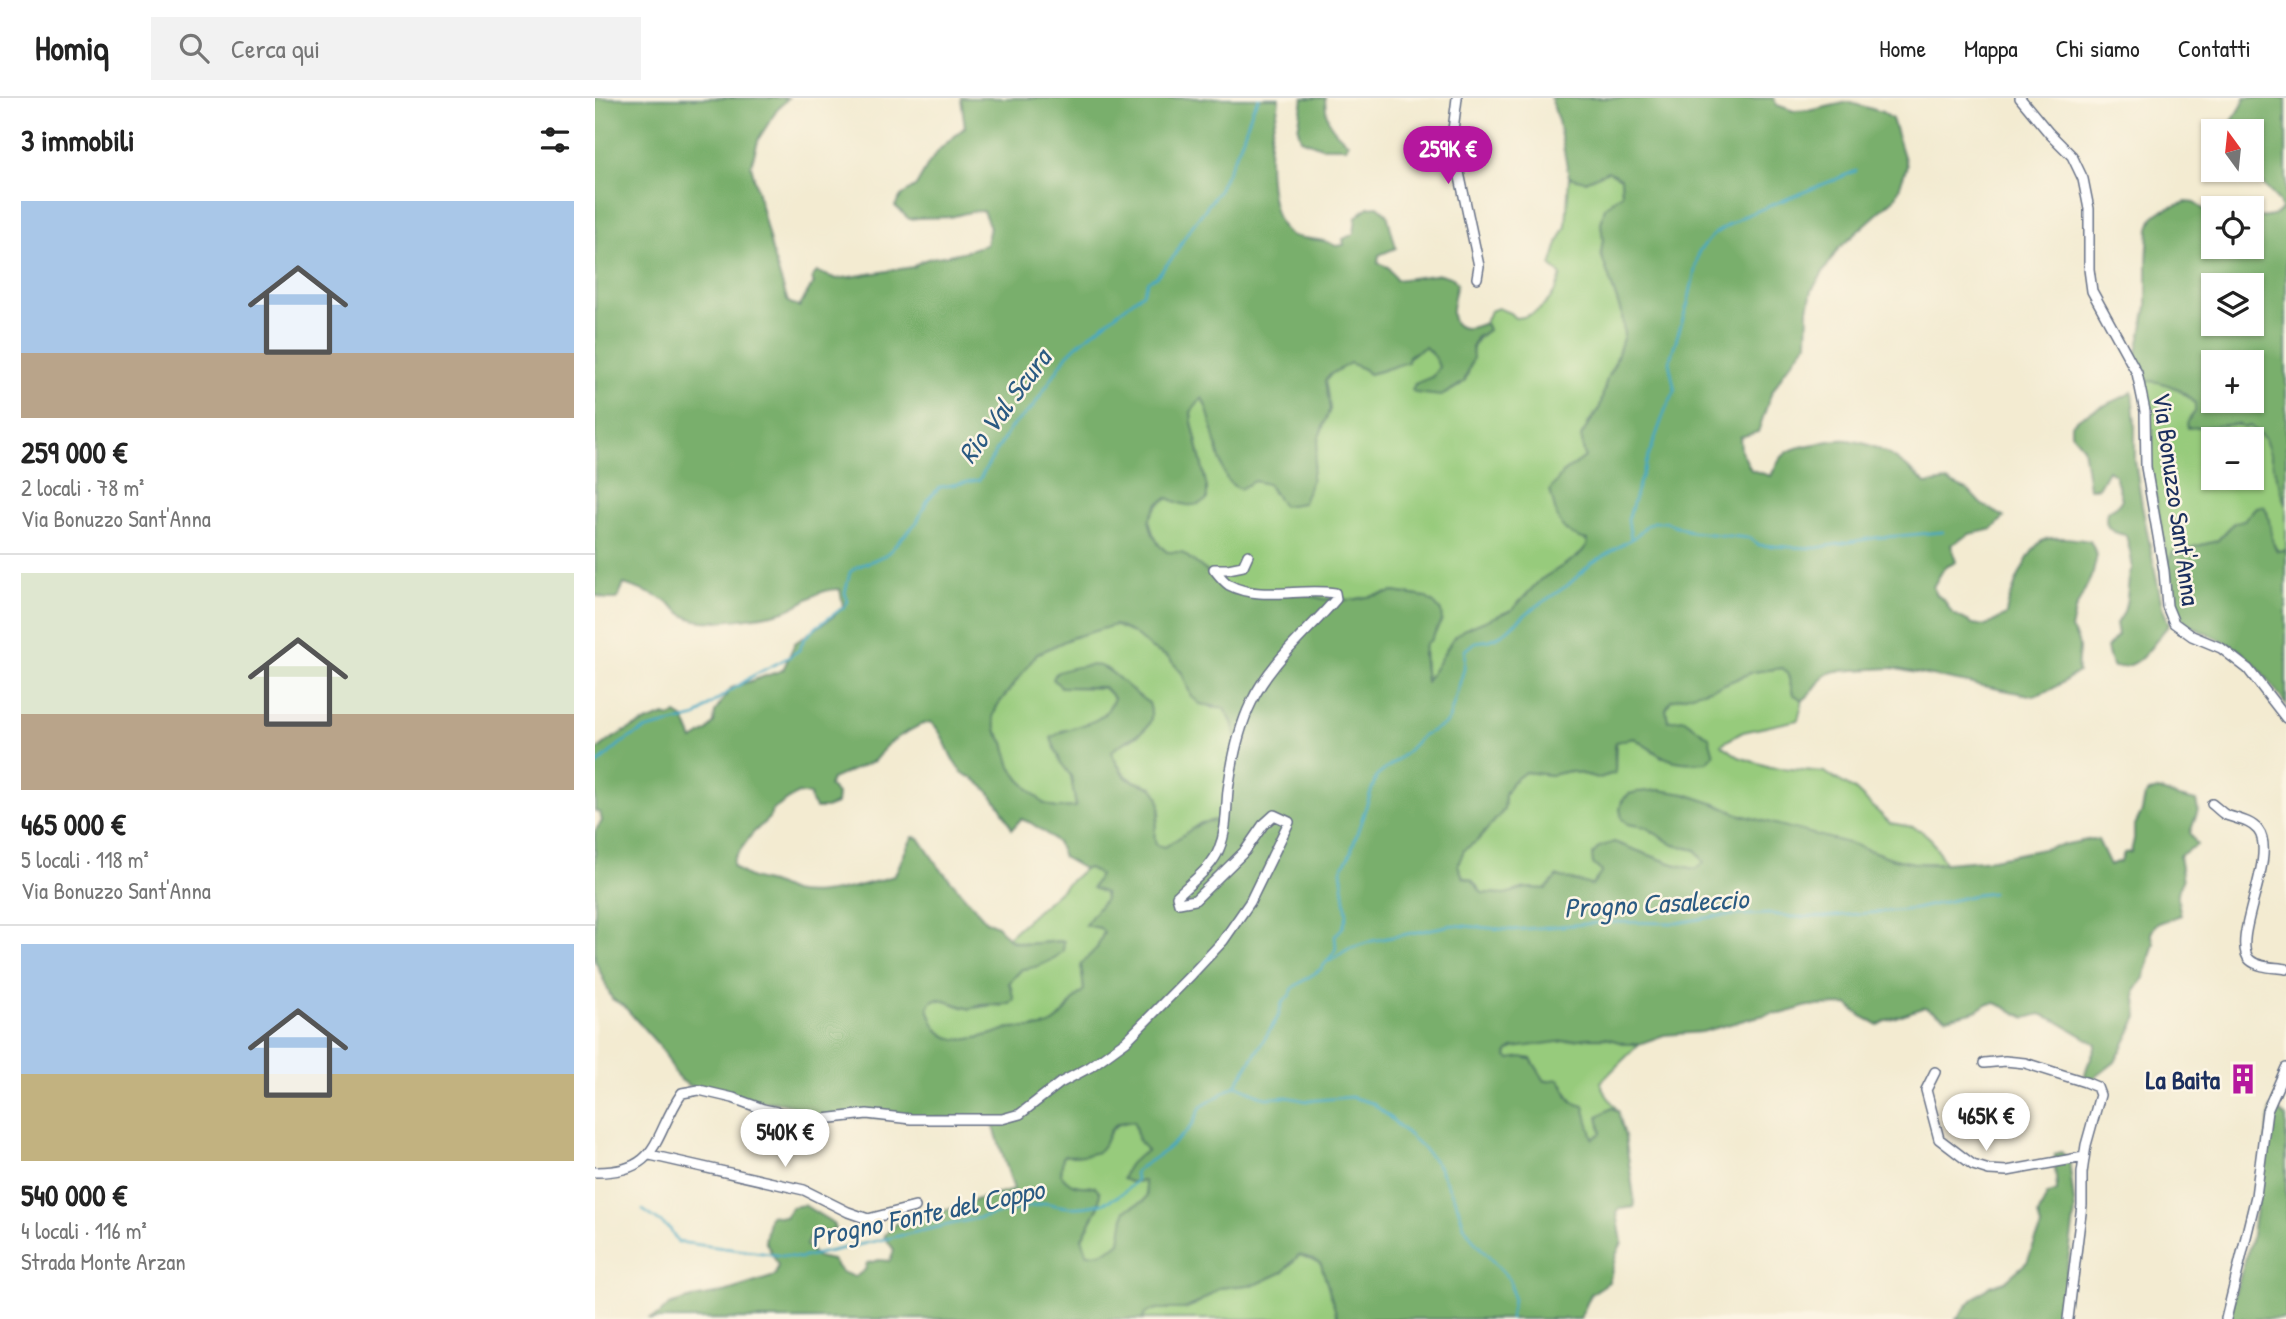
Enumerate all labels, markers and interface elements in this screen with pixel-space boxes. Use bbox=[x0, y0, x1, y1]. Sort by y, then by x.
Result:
search box bbox=[151, 17, 641, 80]
text: Homiq bbox=[35, 26, 109, 70]
icon: search bbox=[175, 29, 213, 67]
text: Cerca qui bbox=[231, 31, 320, 66]
text: Home bbox=[1879, 32, 1926, 64]
text: Mappa bbox=[1964, 32, 2018, 64]
text: Chi siamo bbox=[2056, 32, 2140, 64]
text: Contatti bbox=[2178, 32, 2251, 64]
north arrow bbox=[2201, 119, 2265, 182]
map controls bbox=[2201, 119, 2264, 490]
text: 3 immobili bbox=[21, 120, 135, 160]
icon: filters bbox=[536, 121, 574, 159]
pin: 259K € bbox=[1391, 126, 1505, 186]
text: 259K € bbox=[1419, 133, 1477, 164]
button: locate bbox=[2201, 196, 2264, 259]
icon: home bbox=[235, 247, 361, 373]
button: layers bbox=[2201, 273, 2264, 336]
water label: Rio Val Scura bbox=[949, 339, 1061, 471]
button: + bbox=[2201, 350, 2264, 413]
street label: Via Bonuzzo Sant'Anna bbox=[2145, 390, 2209, 608]
button: − bbox=[2201, 427, 2264, 490]
text: 259 000 € bbox=[21, 432, 127, 472]
text: 2 locali · 78 m² bbox=[21, 472, 144, 503]
text: Via Bonuzzo Sant'Anna bbox=[21, 503, 211, 534]
icon: home bbox=[235, 619, 361, 745]
text: 465 000 € bbox=[21, 804, 125, 844]
text: 5 locali · 118 m² bbox=[21, 844, 149, 875]
text: Via Bonuzzo Sant'Anna bbox=[21, 875, 211, 906]
water label: Progno Casaleccio bbox=[1563, 879, 1751, 927]
icon: home bbox=[235, 990, 361, 1116]
place label: La Baita bbox=[2146, 1062, 2221, 1097]
building icon: La Baita bbox=[2226, 1062, 2260, 1096]
pin: 465K € bbox=[1929, 1094, 2043, 1153]
text: 465K € bbox=[1958, 1100, 2014, 1131]
pin: 540K € bbox=[728, 1110, 842, 1169]
text: 540K € bbox=[756, 1116, 814, 1147]
water label: Progno Fonte del Coppo bbox=[807, 1169, 1049, 1256]
text: 540 000 € bbox=[21, 1175, 127, 1215]
text: 4 locali · 116 m² bbox=[21, 1215, 147, 1246]
text: Strada Monte Arzan bbox=[21, 1246, 186, 1277]

